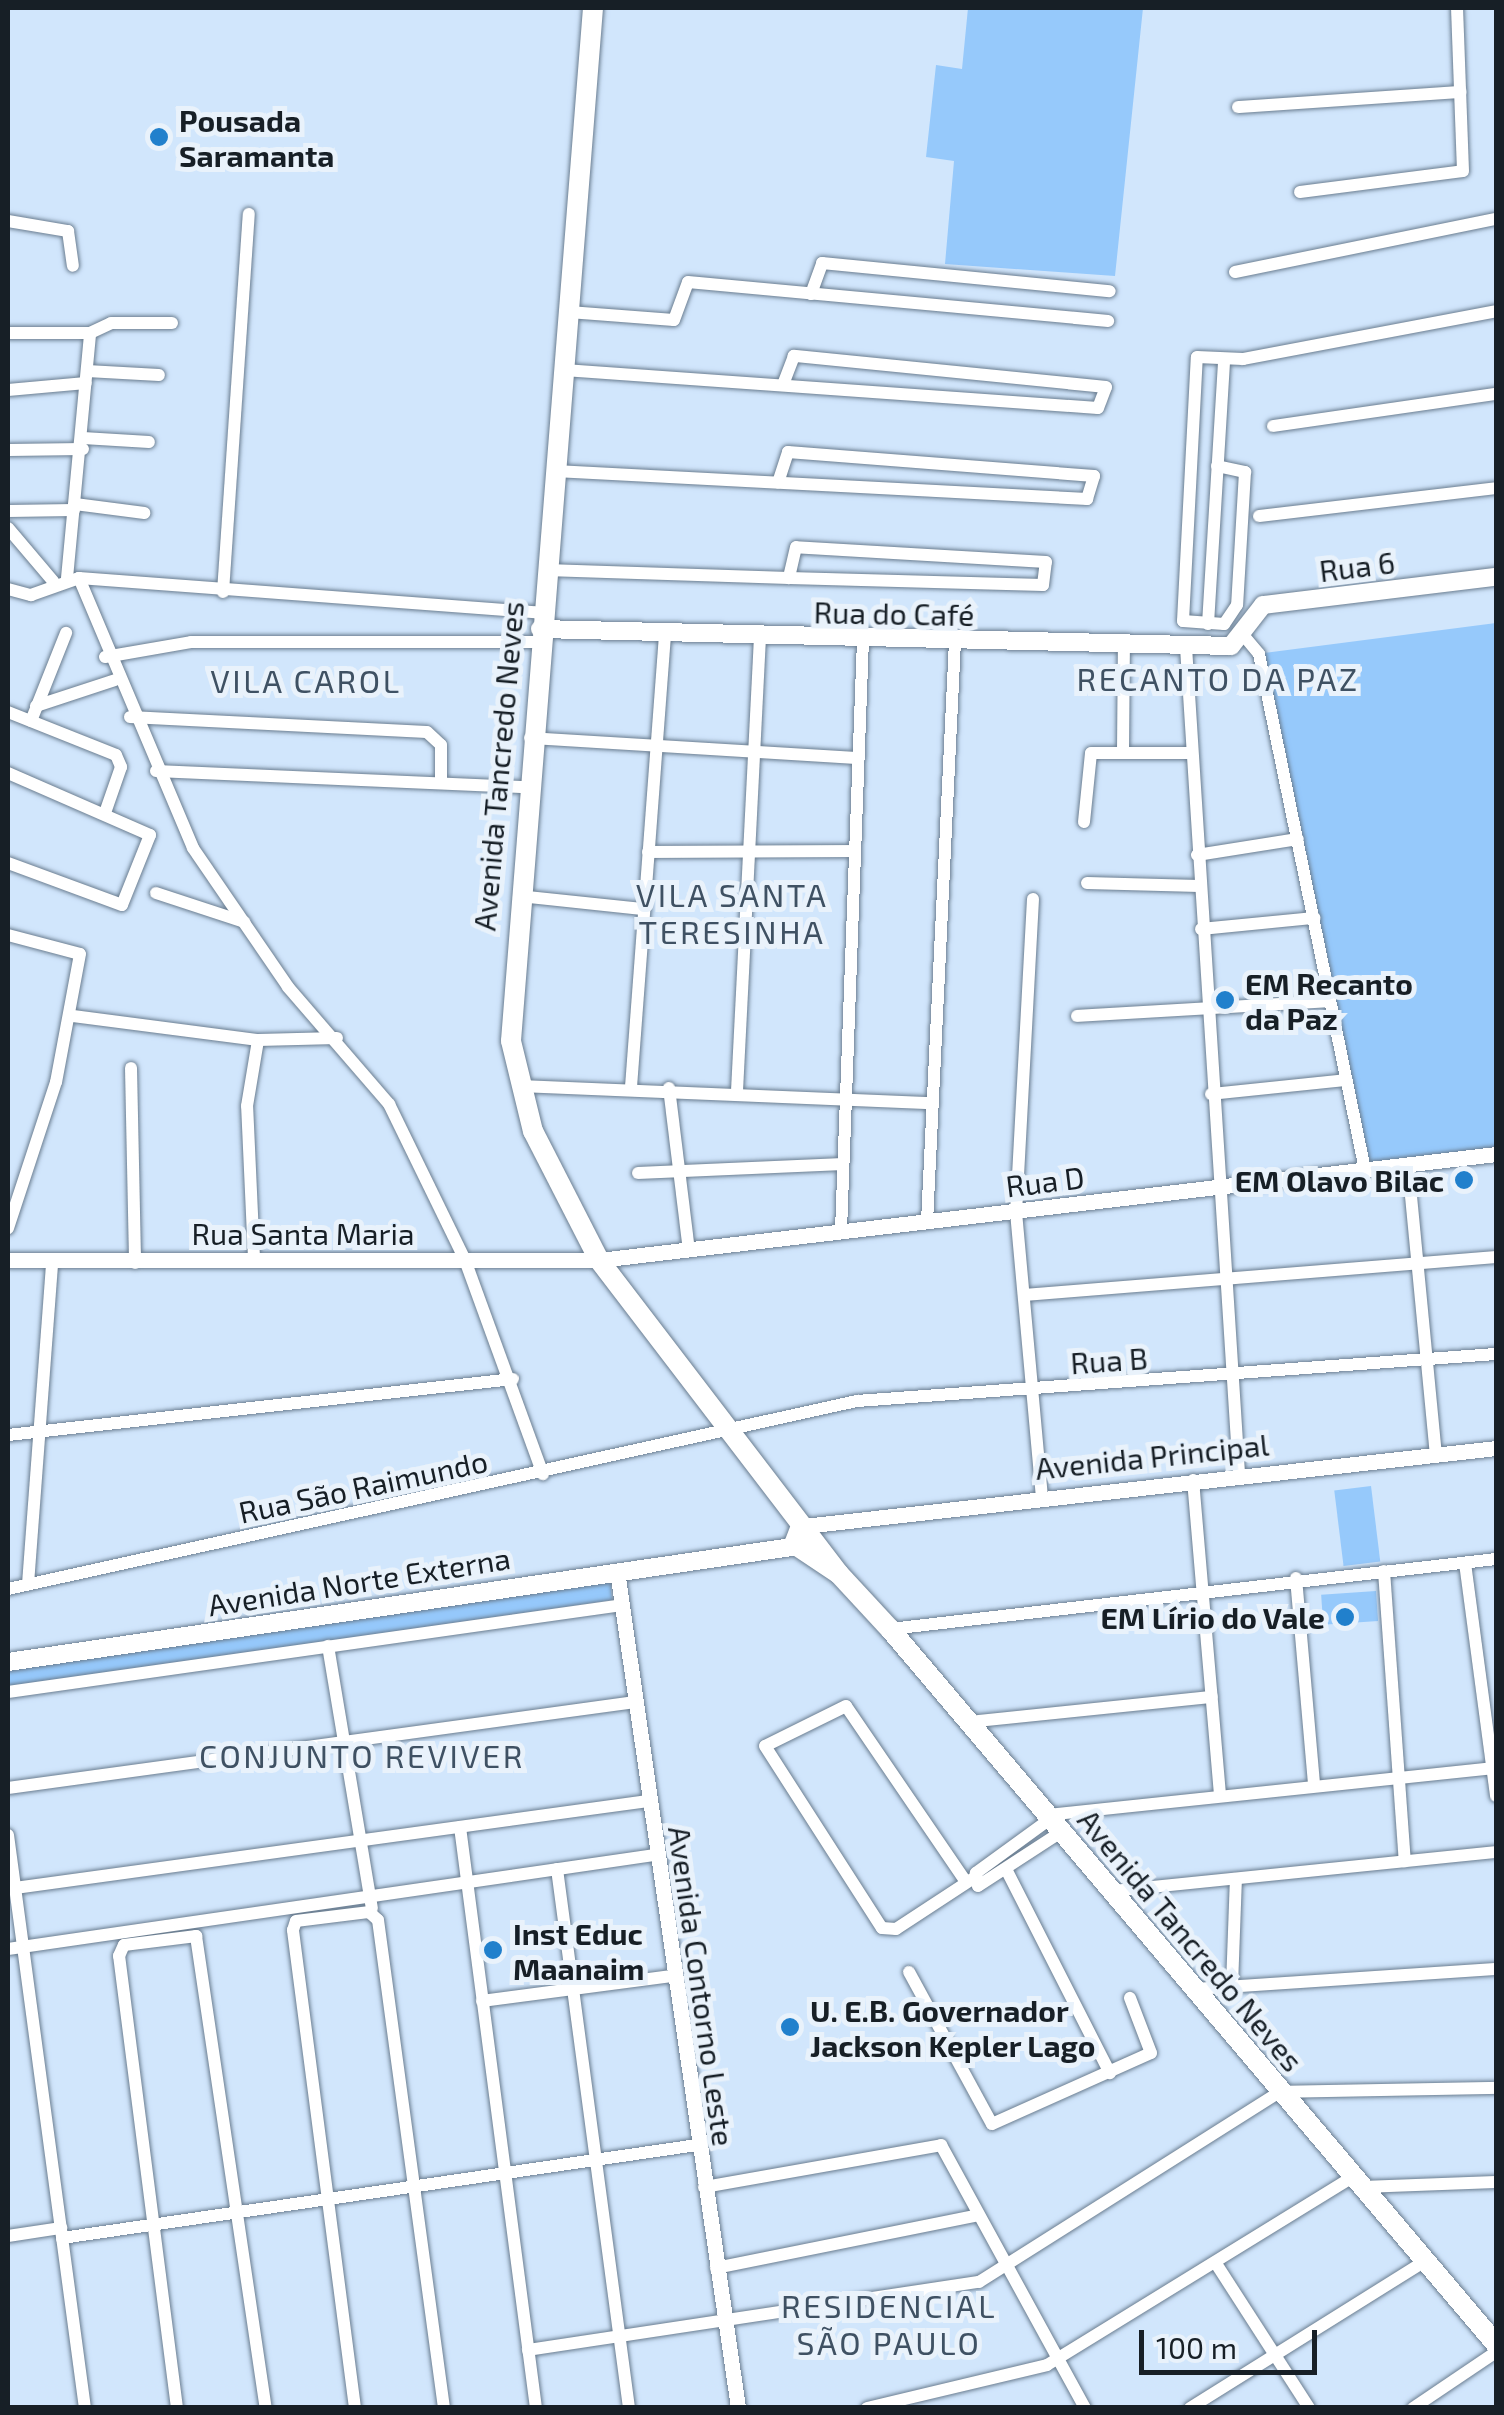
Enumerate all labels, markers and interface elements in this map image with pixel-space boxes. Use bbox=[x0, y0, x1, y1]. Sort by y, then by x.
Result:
place label: Pousada Saramanta bbox=[179, 102, 334, 172]
marker: Pousada Saramanta bbox=[148, 126, 170, 148]
street label: Rua 6 bbox=[1317, 544, 1397, 588]
street label: Rua do Café bbox=[813, 594, 975, 632]
street label: Avenida Tancredo Neves bbox=[466, 599, 530, 933]
district label: RECANTO DA PAZ bbox=[1076, 659, 1360, 697]
district label: VILA CAROL bbox=[210, 661, 402, 699]
district label: VILA SANTA TERESINHA bbox=[635, 876, 829, 951]
place label: EM Recanto da Paz bbox=[1245, 965, 1413, 1036]
marker: EM Recanto da Paz bbox=[1214, 989, 1236, 1011]
street label: Rua D bbox=[1004, 1158, 1086, 1204]
place label: EM Olavo Bilac bbox=[1235, 1162, 1444, 1198]
marker: EM Olavo Bilac bbox=[1453, 1169, 1475, 1191]
street label: Rua Santa Maria bbox=[192, 1215, 414, 1251]
street label: Rua B bbox=[1069, 1339, 1149, 1381]
street label: Avenida Principal bbox=[1033, 1426, 1271, 1486]
street label: Rua São Raimundo bbox=[235, 1442, 491, 1530]
street label: Avenida Norte Externa bbox=[205, 1539, 513, 1623]
place label: EM Lírio do Vale bbox=[1100, 1599, 1325, 1635]
marker: EM Lírio do Vale bbox=[1334, 1606, 1356, 1628]
district label: CONJUNTO REVIVER bbox=[199, 1736, 525, 1774]
street label: Avenida Tancredo Neves bbox=[1071, 1802, 1311, 2078]
street label: Avenida Contorno Leste bbox=[662, 1824, 742, 2148]
place label: Inst Educ Maanaim bbox=[513, 1915, 644, 1986]
marker: Inst Educ Maanaim bbox=[482, 1939, 504, 1961]
place label: U. E.B. Governador Jackson Kepler Lago bbox=[810, 1992, 1096, 2062]
marker: U. E.B. Governador Jackson Kepler Lago bbox=[779, 2016, 801, 2038]
district label: RESIDENCIAL SÃO PAULO bbox=[781, 2287, 997, 2362]
scale bar bbox=[1144, 2310, 1322, 2372]
text: 100 m bbox=[1156, 2329, 1237, 2365]

